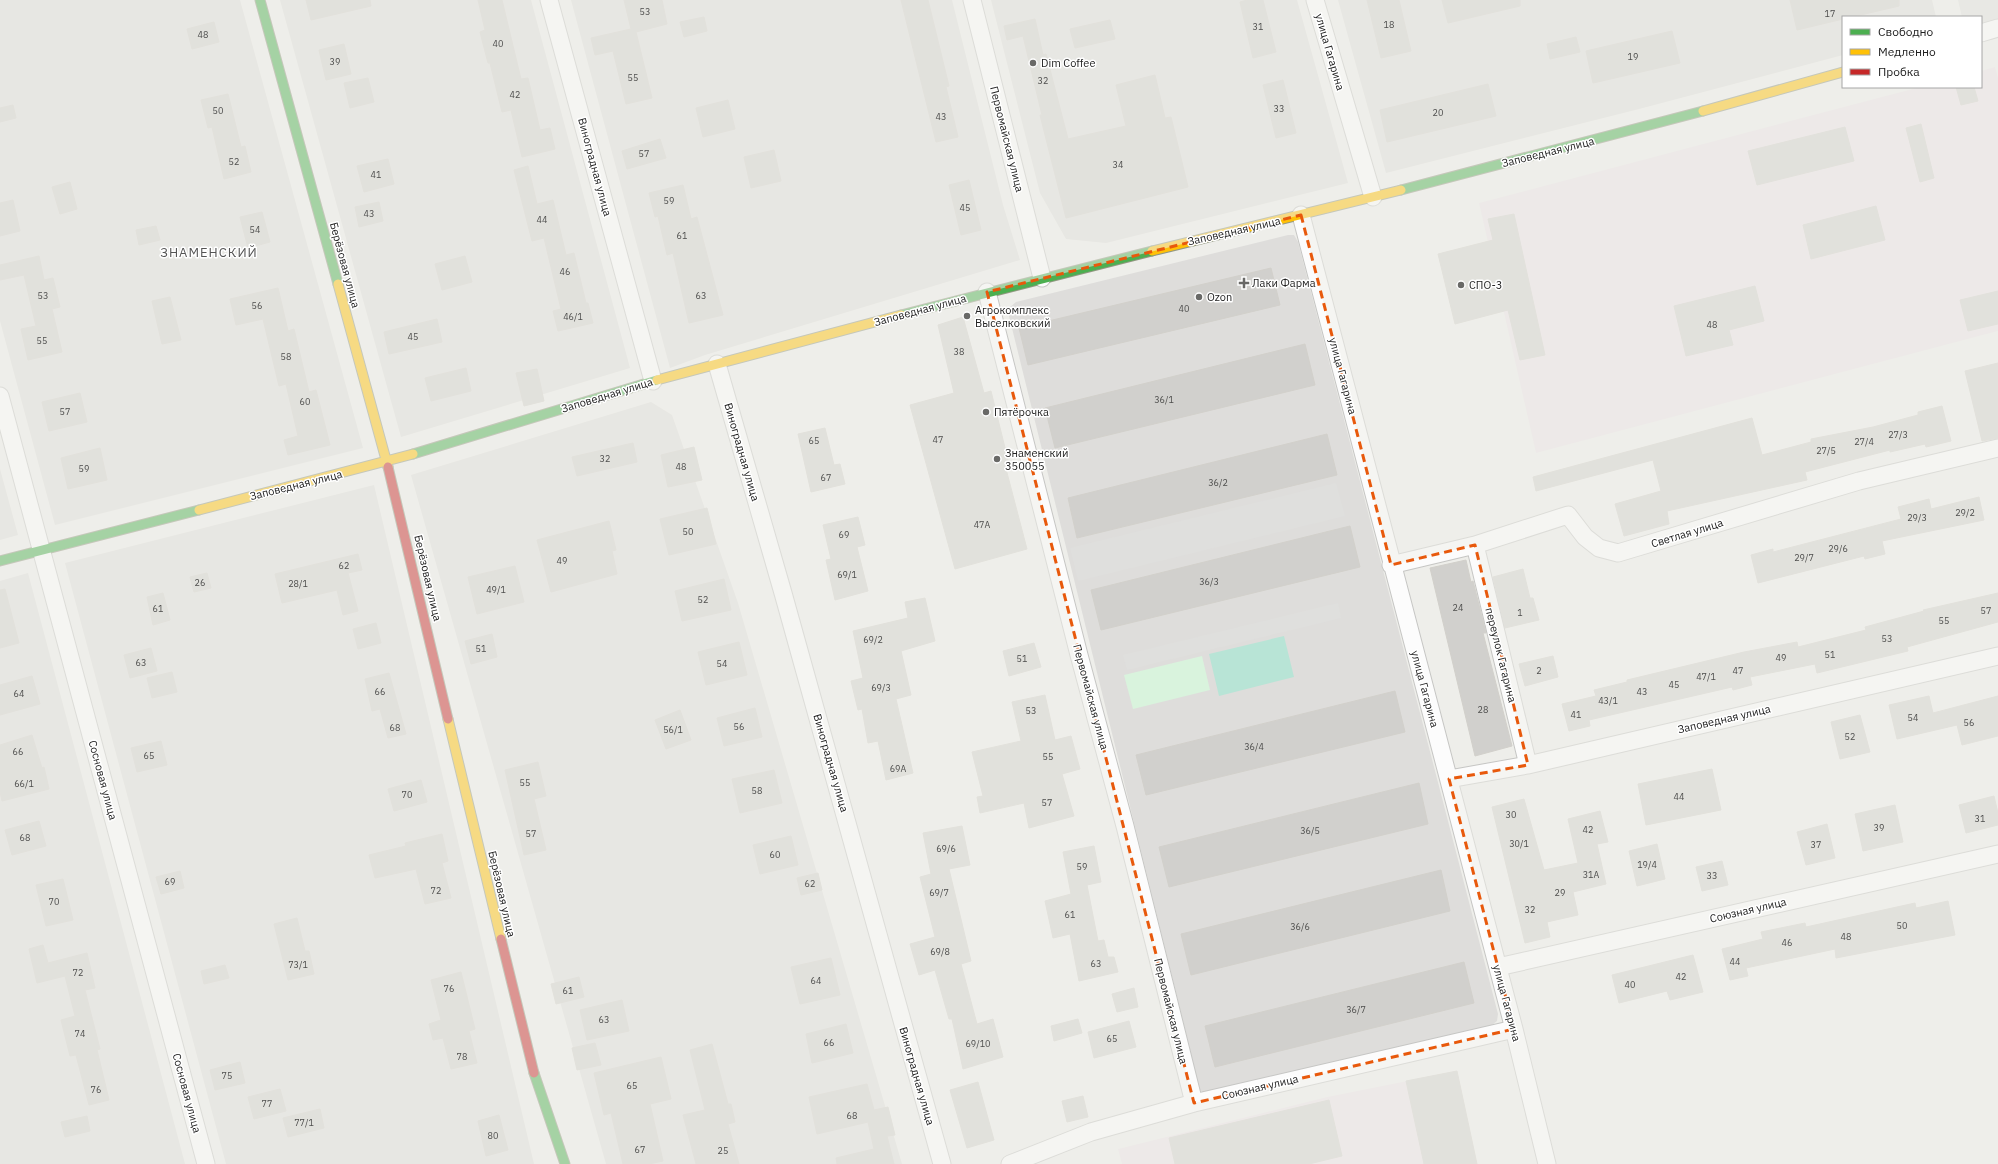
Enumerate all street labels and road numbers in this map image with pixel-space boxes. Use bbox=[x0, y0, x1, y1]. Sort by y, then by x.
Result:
street label: улица Гагарина bbox=[1312, 12, 1348, 92]
street label: Первомайская улица bbox=[987, 85, 1027, 194]
street label: Виноградная улица bbox=[575, 116, 615, 218]
street label: Заповедная улица bbox=[1500, 134, 1596, 170]
street label: Заповедная улица bbox=[1186, 213, 1282, 248]
street label: Берёзовая улица bbox=[327, 221, 363, 309]
street label: Заповедная улица bbox=[872, 291, 968, 329]
street label: улица Гагарина bbox=[1326, 336, 1360, 416]
street label: Заповедная улица bbox=[560, 374, 655, 416]
street label: Виноградная улица bbox=[721, 401, 763, 503]
street label: Заповедная улица bbox=[248, 467, 344, 503]
street label: Светлая улица bbox=[1649, 515, 1725, 551]
street label: Берёзовая улица bbox=[411, 534, 445, 623]
street label: переулок Гагарина bbox=[1482, 606, 1520, 704]
street label: Первомайская улица bbox=[1070, 643, 1112, 751]
street label: улица Гагарина bbox=[1408, 649, 1442, 729]
street label: Заповедная улица bbox=[1676, 701, 1772, 736]
street label: Виноградная улица bbox=[810, 712, 852, 814]
street label: Сосновая улица bbox=[86, 739, 120, 822]
street label: Берёзовая улица bbox=[485, 850, 519, 939]
street label: Союзная улица bbox=[1708, 894, 1788, 926]
street label: Первомайская улица bbox=[1151, 957, 1191, 1066]
street label: улица Гагарина bbox=[1490, 963, 1524, 1043]
street label: Виноградная улица bbox=[896, 1025, 938, 1127]
street label: Сосновая улица bbox=[170, 1052, 204, 1135]
street label: Союзная улица bbox=[1220, 1071, 1300, 1103]

